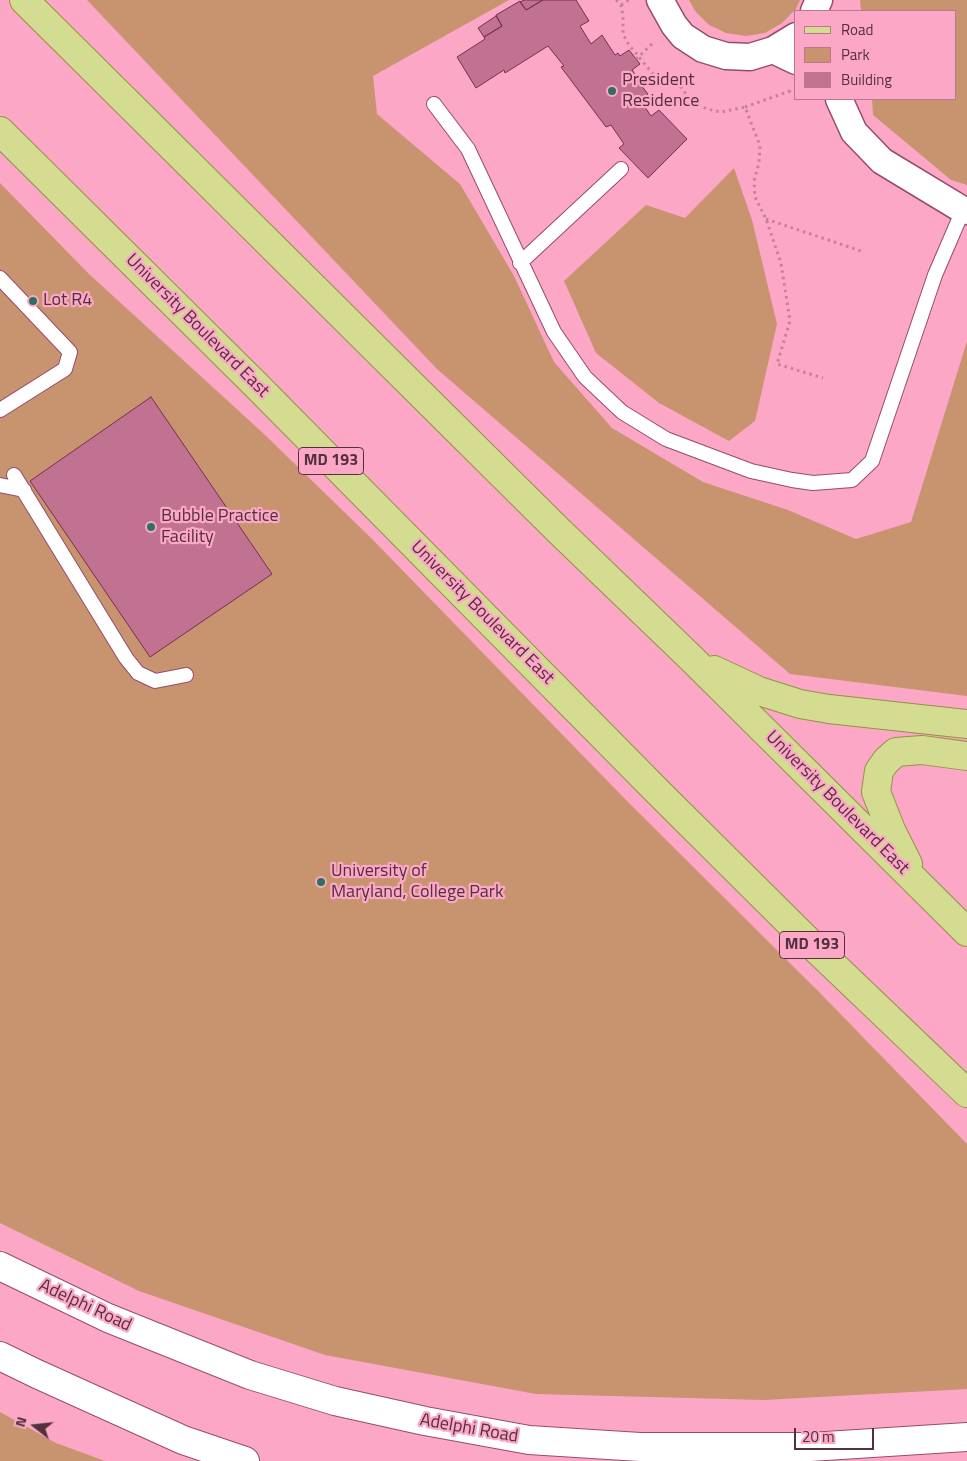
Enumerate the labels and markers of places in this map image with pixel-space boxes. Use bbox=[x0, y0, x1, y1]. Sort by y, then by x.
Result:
place label: President Residence bbox=[622, 70, 699, 112]
marker: President Residence bbox=[606, 85, 618, 97]
place label: Lot R4 bbox=[43, 290, 92, 312]
marker: Lot R4 bbox=[27, 295, 39, 307]
place label: Bubble Practice Facility bbox=[161, 506, 279, 548]
marker: Bubble Practice Facility bbox=[145, 521, 157, 533]
place label: University of Maryland, College Park bbox=[331, 861, 504, 904]
marker: University of Maryland, College Park bbox=[315, 876, 327, 888]

